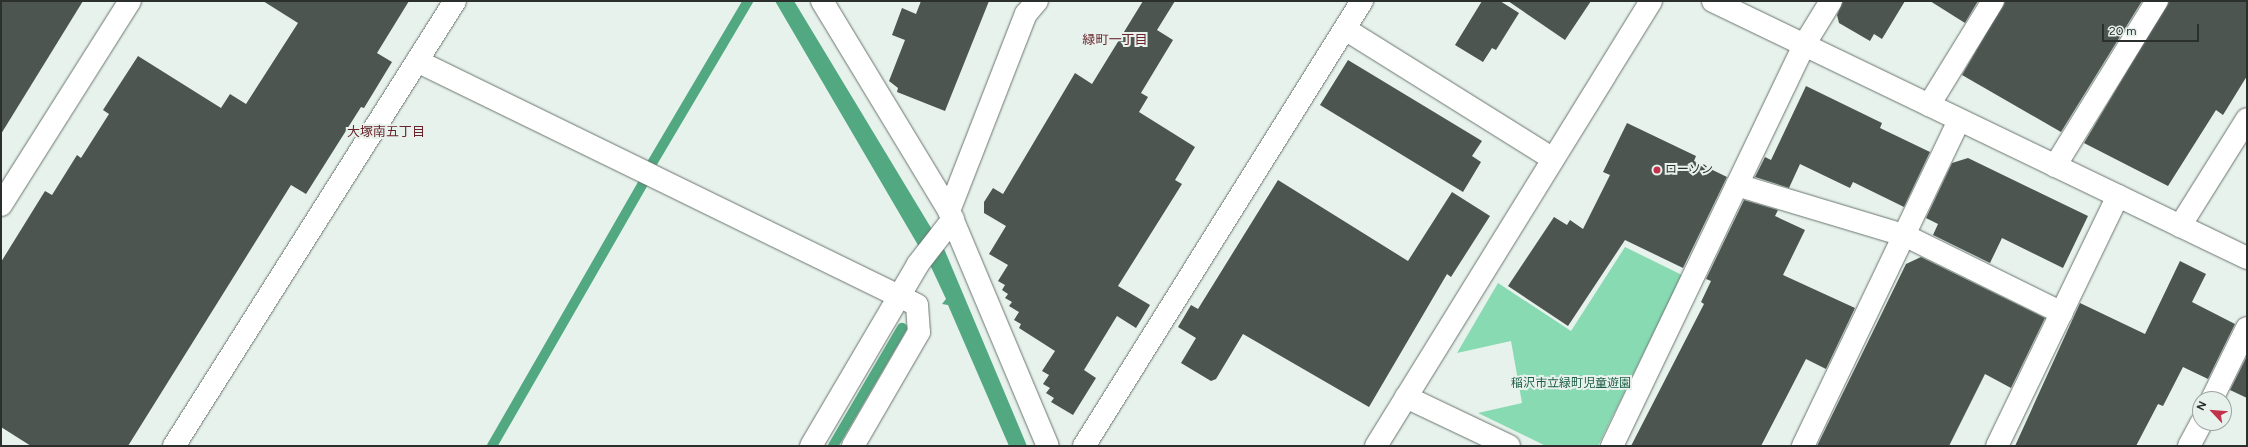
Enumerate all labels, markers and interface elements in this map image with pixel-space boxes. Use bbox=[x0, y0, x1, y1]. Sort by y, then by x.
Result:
scale bar bbox=[2104, 16, 2201, 42]
text: 20 m bbox=[2109, 24, 2137, 38]
district label: 緑町一丁目 bbox=[1083, 32, 1147, 48]
district label: 大塚南五丁目 bbox=[347, 124, 425, 140]
place label: ローソン bbox=[1665, 163, 1713, 177]
marker: ローソン bbox=[1652, 165, 1662, 175]
park label: 稲沢市立緑町児童遊園 bbox=[1511, 377, 1631, 391]
north arrow bbox=[2192, 391, 2232, 431]
text: N bbox=[2194, 399, 2209, 413]

